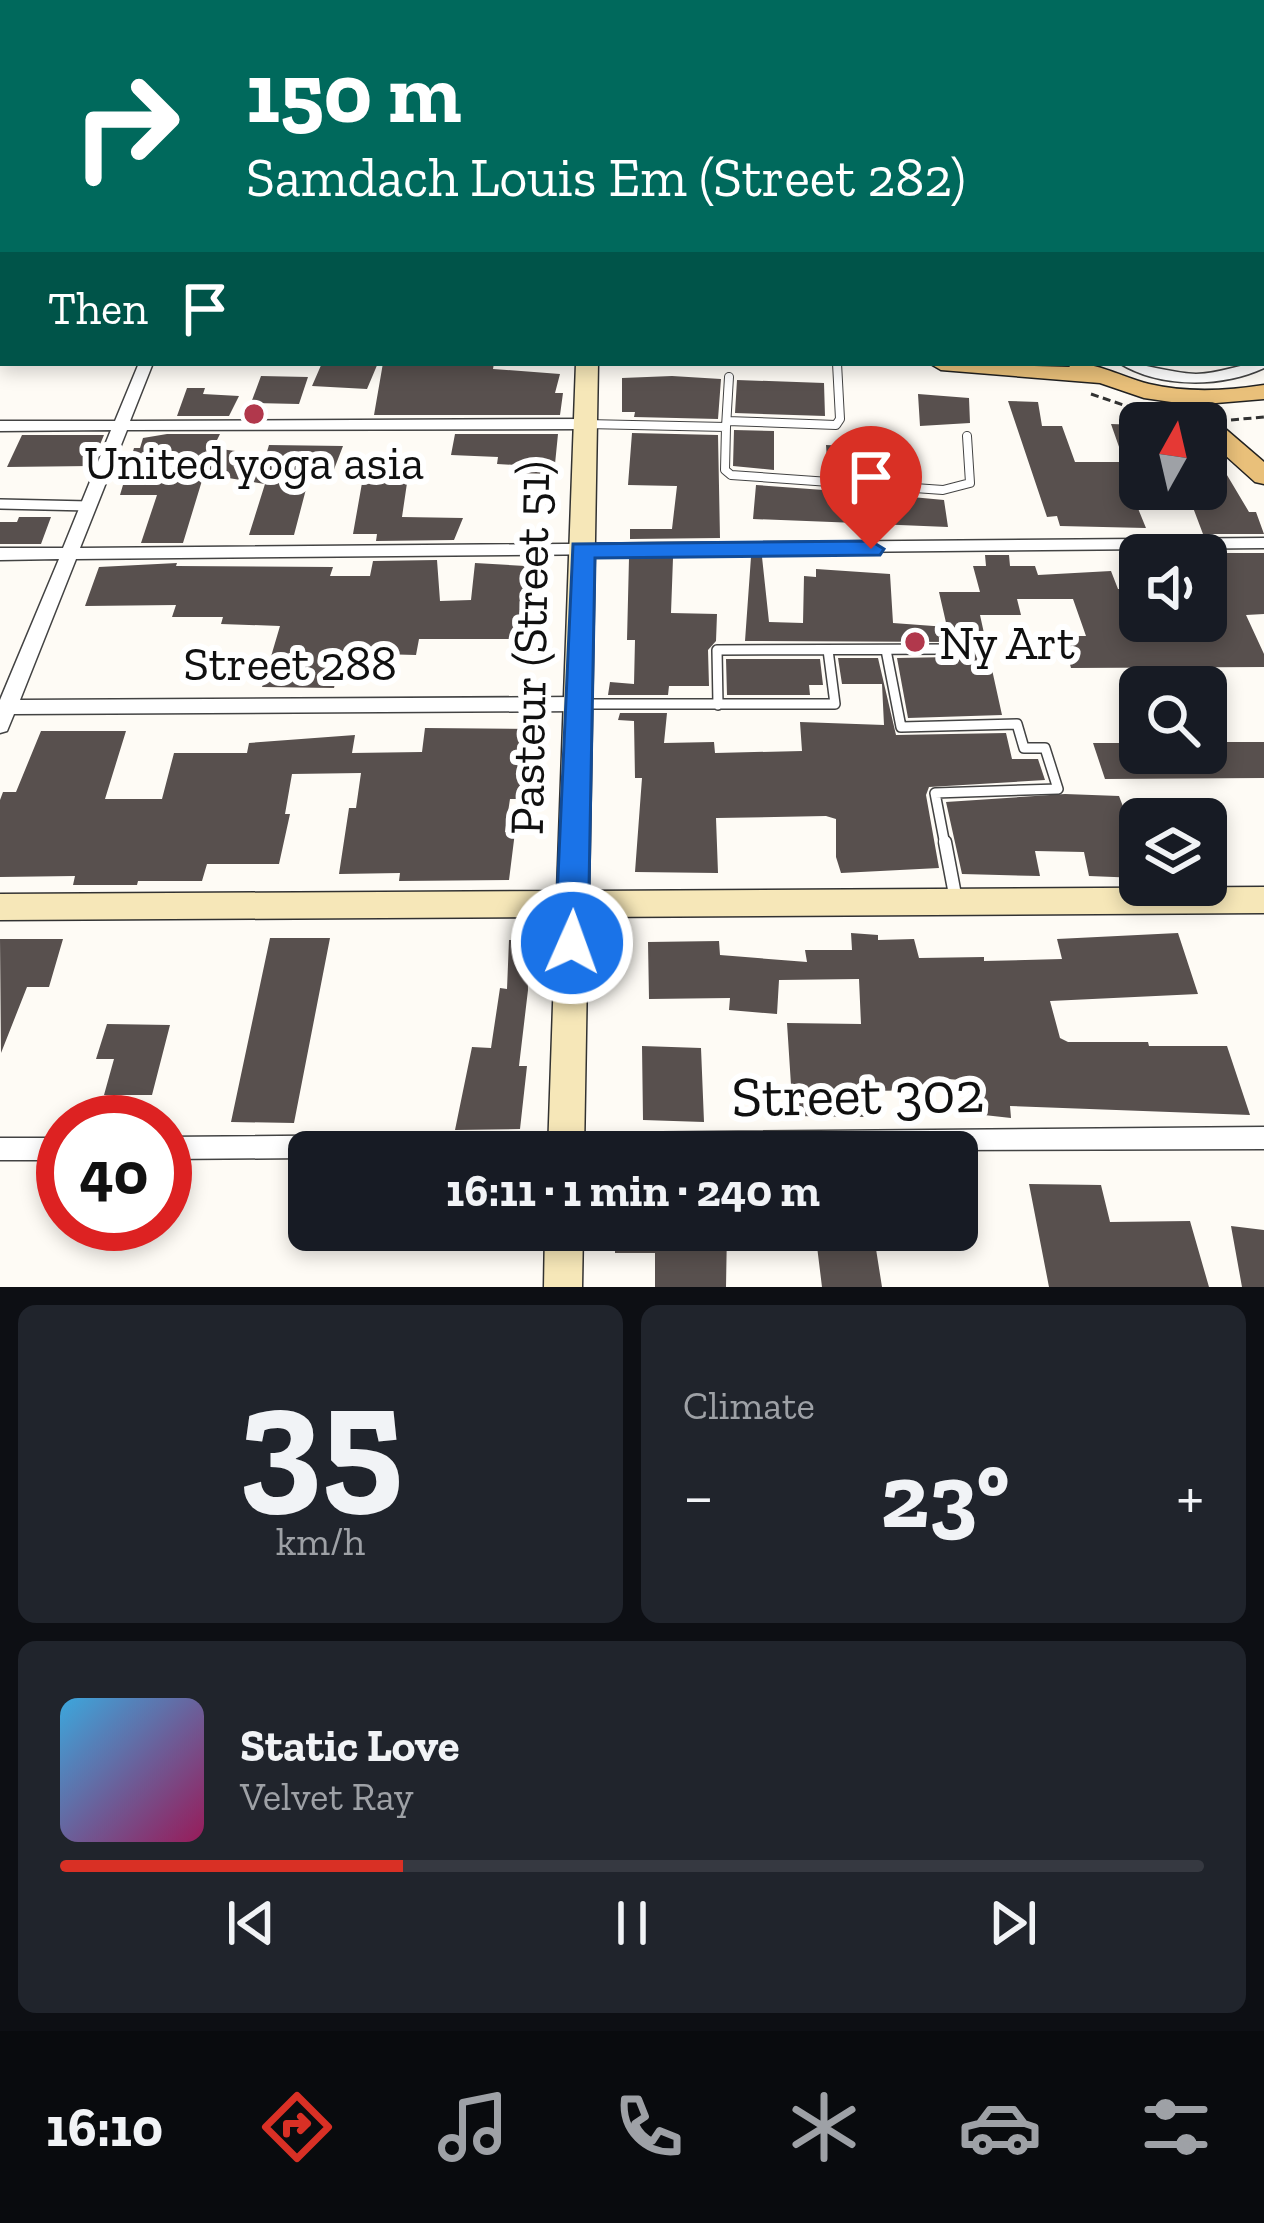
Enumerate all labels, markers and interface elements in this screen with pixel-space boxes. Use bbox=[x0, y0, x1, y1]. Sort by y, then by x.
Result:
text: 150 m bbox=[246, 43, 461, 144]
icon: right bbox=[48, 48, 204, 204]
text: Samdach Louis Em (Street 282) bbox=[246, 145, 966, 210]
icon: arrive bbox=[172, 276, 238, 342]
text: Then bbox=[48, 282, 148, 336]
marker: United yoga asia bbox=[241, 401, 267, 427]
north arrow bbox=[1119, 402, 1227, 510]
map controls bbox=[1119, 402, 1227, 906]
pin bbox=[820, 426, 922, 549]
place label: United yoga asia bbox=[84, 434, 424, 491]
icon: arrive bbox=[838, 444, 904, 510]
street label: Pasteur (Street 51) bbox=[498, 461, 561, 836]
button: sound bbox=[1119, 534, 1227, 642]
place label: Ny Art bbox=[939, 614, 1075, 671]
marker: Ny Art bbox=[902, 629, 928, 655]
street label: Street 288 bbox=[183, 635, 397, 692]
button: search bbox=[1119, 666, 1227, 774]
button: layers bbox=[1119, 798, 1227, 906]
position arrow bbox=[509, 880, 635, 1006]
street label: Street 302 bbox=[731, 1058, 985, 1131]
speed limit sign: 40 bbox=[36, 1095, 192, 1251]
text: 16:11 · 1 min · 240 m bbox=[446, 1164, 820, 1218]
text: 35 bbox=[238, 1346, 403, 1533]
text: Climate bbox=[683, 1382, 815, 1429]
text: 23° bbox=[881, 1442, 1010, 1550]
text: − bbox=[683, 1457, 714, 1536]
text: + bbox=[1176, 1457, 1204, 1536]
text: km/h bbox=[276, 1518, 365, 1565]
text: Static Love bbox=[240, 1719, 459, 1773]
text: Velvet Ray bbox=[240, 1773, 414, 1820]
icon: previous bbox=[218, 1890, 284, 1956]
icon: pause bbox=[599, 1890, 665, 1956]
icon: next bbox=[980, 1890, 1046, 1956]
icon: directions bbox=[255, 2085, 339, 2169]
icon: music bbox=[431, 2085, 515, 2169]
icon: phone bbox=[607, 2085, 691, 2169]
icon: climate bbox=[782, 2085, 866, 2169]
icon: car bbox=[958, 2085, 1042, 2169]
icon: filters bbox=[1134, 2085, 1218, 2169]
text: 16:10 bbox=[46, 2095, 163, 2160]

